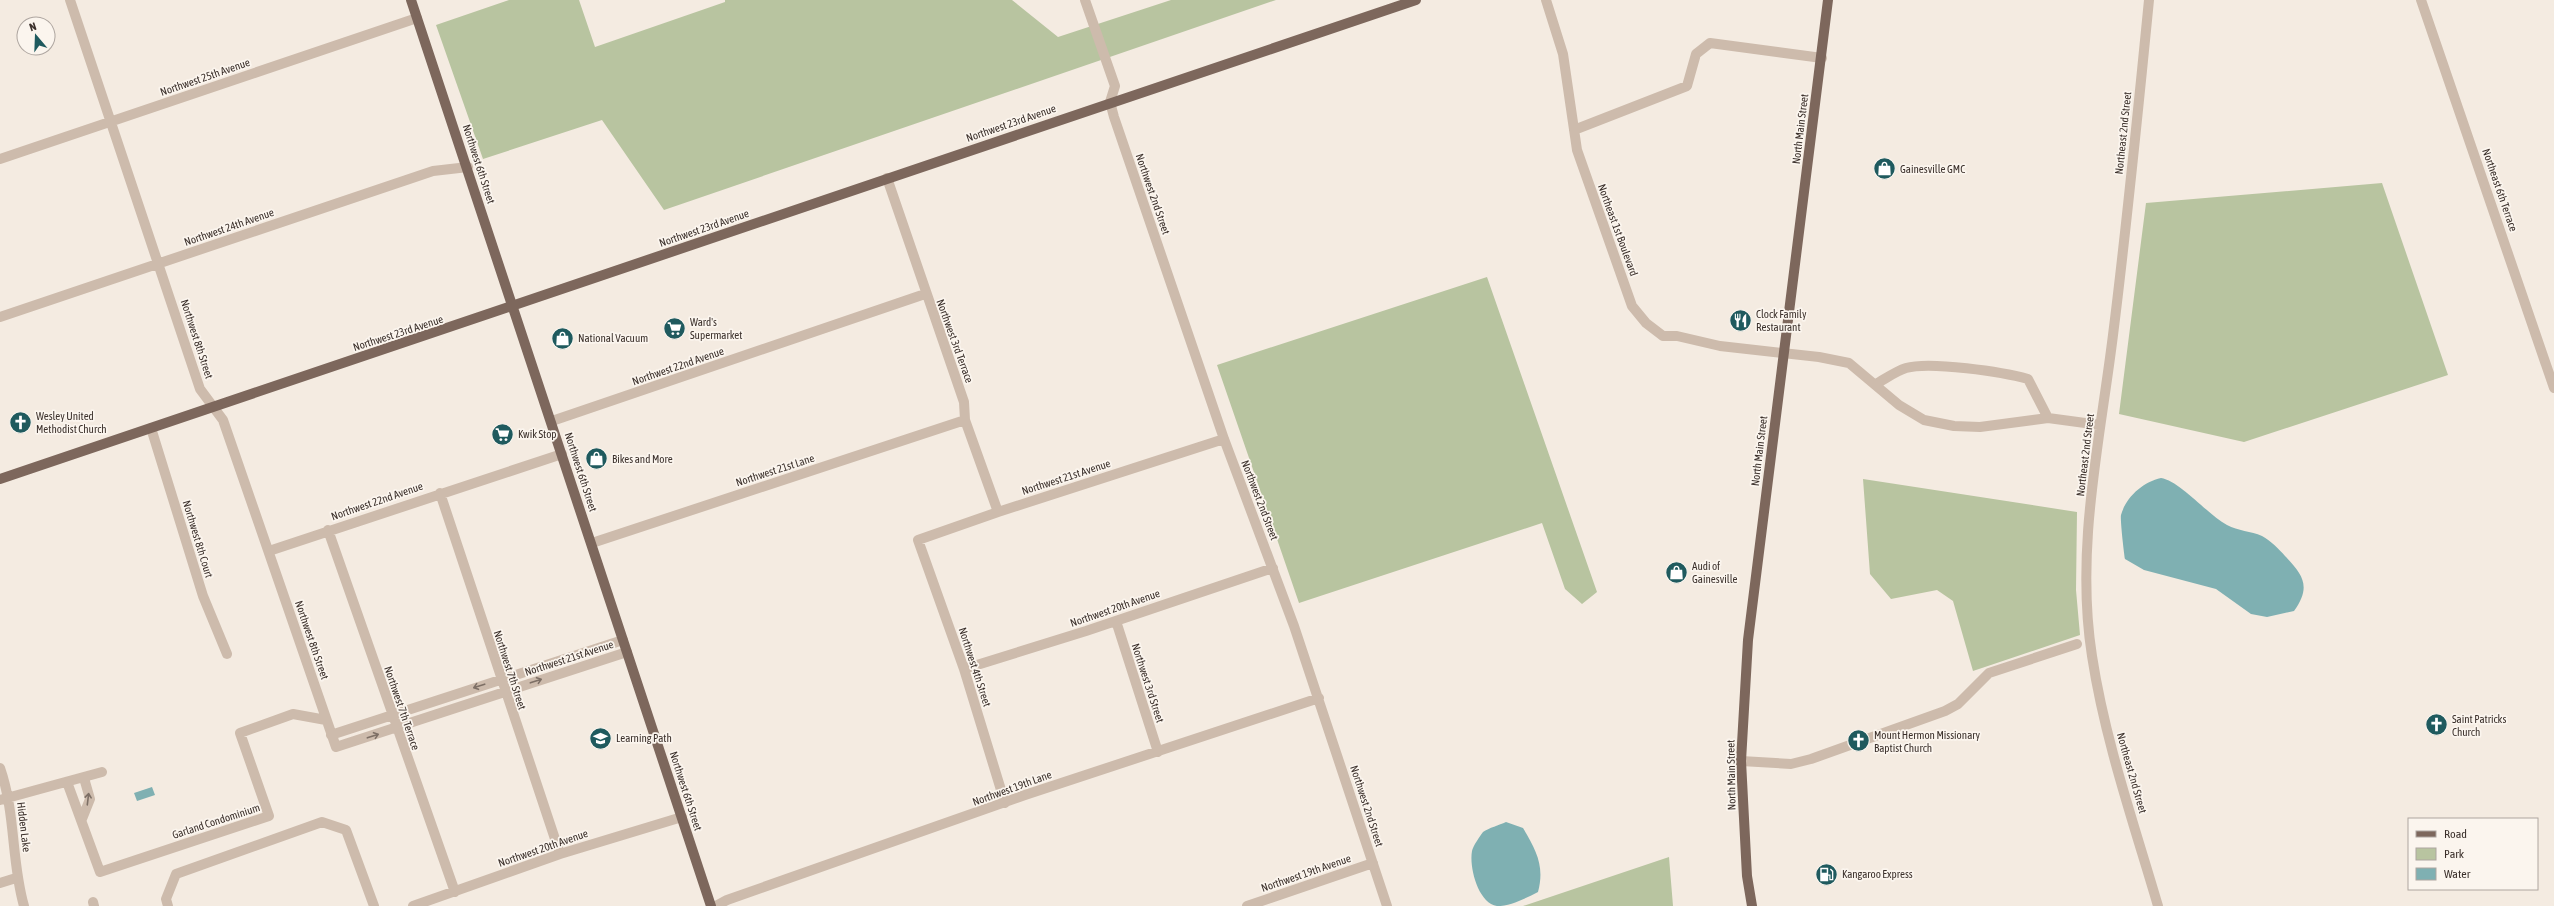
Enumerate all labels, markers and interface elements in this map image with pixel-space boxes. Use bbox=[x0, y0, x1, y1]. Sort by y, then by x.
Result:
north arrow bbox=[16, 16, 56, 56]
text: N bbox=[28, 20, 38, 33]
street label: Northwest 25th Avenue bbox=[159, 56, 251, 98]
street label: Northeast 2nd Street bbox=[2113, 91, 2133, 175]
street label: North Main Street bbox=[1790, 93, 1810, 165]
street label: Northwest 23rd Avenue bbox=[965, 102, 1057, 144]
street label: Northwest 6th Street bbox=[461, 123, 497, 205]
street label: Northeast 6th Terrace bbox=[2480, 147, 2520, 233]
street label: Northwest 2nd Street bbox=[1134, 152, 1172, 236]
shop icon: Gainesville GMC bbox=[1872, 156, 1898, 182]
place label: Gainesville GMC bbox=[1900, 163, 1965, 175]
street label: Northeast 1st Boulevard bbox=[1596, 182, 1640, 278]
street label: Northwest 24th Avenue bbox=[183, 206, 275, 248]
street label: Northwest 23rd Avenue bbox=[658, 207, 750, 249]
street label: Northwest 8th Street bbox=[179, 298, 215, 380]
street label: Northwest 3rd Terrace bbox=[934, 298, 976, 384]
restaurant icon: Clock Family Restaurant bbox=[1727, 307, 1753, 333]
place label: Clock Family Restaurant bbox=[1756, 308, 1807, 333]
street label: Northwest 23rd Avenue bbox=[351, 313, 445, 353]
supermarket icon: Ward's Supermarket bbox=[661, 315, 687, 341]
place label: Ward's Supermarket bbox=[690, 316, 742, 341]
shop icon: National Vacuum bbox=[549, 325, 575, 351]
place label: National Vacuum bbox=[578, 332, 648, 344]
street label: Northwest 22nd Avenue bbox=[631, 345, 725, 387]
church icon: Wesley United Methodist Church bbox=[8, 409, 34, 435]
place label: Wesley United Methodist Church bbox=[36, 410, 107, 435]
street label: Northeast 2nd Street bbox=[2074, 413, 2096, 497]
street label: North Main Street bbox=[1749, 415, 1769, 487]
supermarket icon: Kwik Stop bbox=[490, 421, 516, 447]
place label: Kwik Stop bbox=[518, 428, 557, 440]
street label: Northwest 6th Street bbox=[563, 431, 599, 513]
shop icon: Bikes and More bbox=[584, 446, 610, 472]
street label: Northwest 21st Lane bbox=[734, 452, 816, 488]
place label: Bikes and More bbox=[612, 453, 673, 465]
street label: Northwest 21st Avenue bbox=[1020, 457, 1112, 497]
street label: Northwest 2nd Street bbox=[1239, 458, 1281, 542]
street label: Northwest 22nd Avenue bbox=[330, 480, 424, 522]
street label: Northwest 8th Court bbox=[181, 499, 215, 579]
shop icon: Audi of Gainesville bbox=[1663, 559, 1689, 585]
place label: Audi of Gainesville bbox=[1692, 560, 1737, 585]
street label: Northwest 20th Avenue bbox=[1069, 587, 1161, 629]
street label: Northwest 8th Street bbox=[293, 599, 331, 681]
street label: Northwest 4th Street bbox=[957, 626, 993, 708]
street label: Northwest 7th Street bbox=[492, 629, 528, 711]
street label: Northwest 21st Avenue bbox=[523, 638, 615, 678]
street label: Northwest 3rd Street bbox=[1130, 642, 1166, 724]
street label: Northwest 7th Terrace bbox=[382, 664, 422, 752]
one-way arrow bbox=[530, 677, 542, 685]
one-way arrow bbox=[473, 683, 486, 690]
church icon: Saint Patricks Church bbox=[2423, 712, 2449, 738]
place label: Saint Patricks Church bbox=[2452, 713, 2506, 738]
school or university icon: Learning Path bbox=[588, 725, 614, 751]
church icon: Mount Hermon Missionary Baptist Church bbox=[1846, 728, 1872, 754]
place label: Mount Hermon Missionary Baptist Church bbox=[1874, 729, 1980, 754]
street label: Northeast 2nd Street bbox=[2115, 731, 2149, 815]
one-way arrow bbox=[366, 732, 379, 739]
place label: Learning Path bbox=[616, 732, 672, 744]
street label: North Main Street bbox=[1724, 740, 1738, 810]
street label: Northwest 6th Street bbox=[668, 750, 704, 832]
street label: Northwest 2nd Street bbox=[1348, 764, 1386, 848]
street label: Northwest 19th Lane bbox=[971, 768, 1053, 808]
one-way arrow bbox=[84, 792, 92, 805]
street label: Hidden Lake bbox=[15, 801, 33, 853]
street label: Garland Condominium bbox=[171, 801, 262, 841]
legend bbox=[2408, 818, 2538, 890]
street label: Northwest 20th Avenue bbox=[497, 827, 589, 869]
text: Road bbox=[2444, 827, 2467, 841]
text: Park bbox=[2444, 847, 2465, 861]
street label: Northwest 19th Avenue bbox=[1260, 852, 1352, 894]
fuel station icon: Kangaroo Express bbox=[1813, 861, 1839, 887]
text: Water bbox=[2444, 867, 2471, 881]
place label: Kangaroo Express bbox=[1842, 868, 1913, 880]

